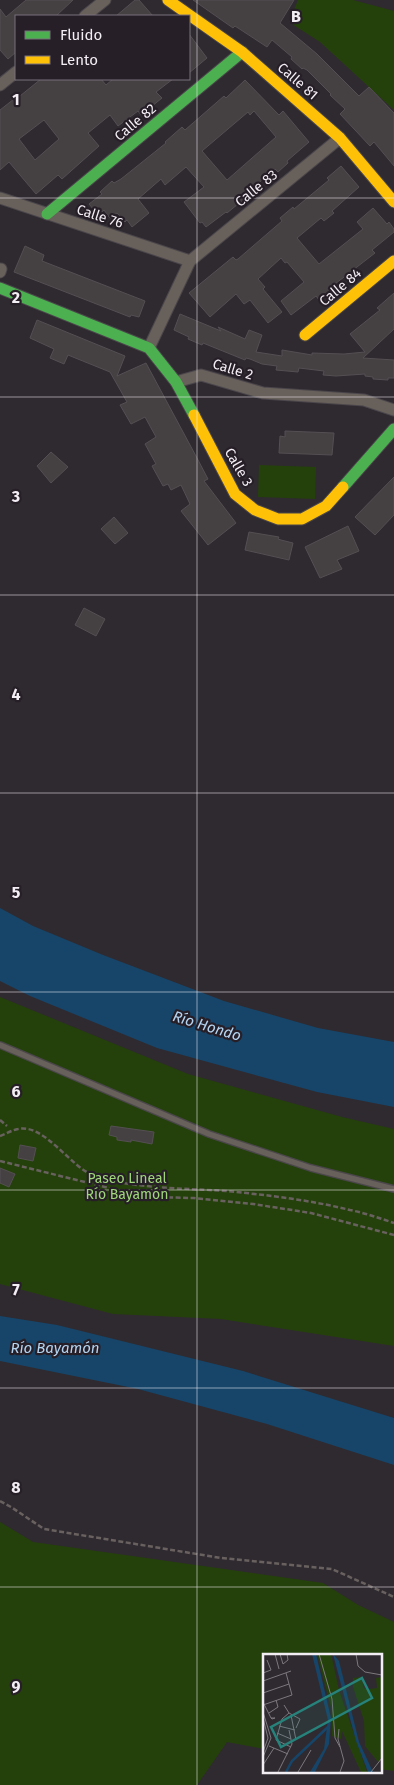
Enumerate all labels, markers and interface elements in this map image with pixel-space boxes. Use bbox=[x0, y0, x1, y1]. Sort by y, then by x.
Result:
text: B bbox=[291, 7, 301, 26]
legend bbox=[15, 15, 190, 80]
text: Fluido bbox=[60, 26, 102, 44]
text: Lento bbox=[60, 51, 98, 69]
street label: Calle 81 bbox=[274, 59, 321, 104]
text: 1 bbox=[12, 90, 20, 109]
street label: Calle 82 bbox=[111, 100, 160, 145]
street label: Calle 83 bbox=[232, 166, 281, 211]
street label: Calle 76 bbox=[74, 201, 125, 232]
street label: Calle 84 bbox=[316, 265, 365, 310]
text: 2 bbox=[12, 288, 20, 307]
street label: Calle 2 bbox=[210, 355, 255, 384]
street label: Calle 3 bbox=[221, 445, 256, 490]
text: 3 bbox=[11, 487, 20, 506]
text: 4 bbox=[11, 685, 21, 704]
text: 5 bbox=[12, 883, 21, 902]
water label: Río Hondo bbox=[171, 1007, 243, 1045]
text: 6 bbox=[11, 1082, 21, 1101]
park label: Paseo Lineal Río Bayamón bbox=[86, 1170, 168, 1203]
text: 7 bbox=[12, 1280, 20, 1299]
water label: Río Bayamón bbox=[10, 1339, 100, 1357]
text: 8 bbox=[11, 1478, 21, 1497]
inset map bbox=[263, 1654, 382, 1772]
text: 9 bbox=[12, 1677, 21, 1696]

